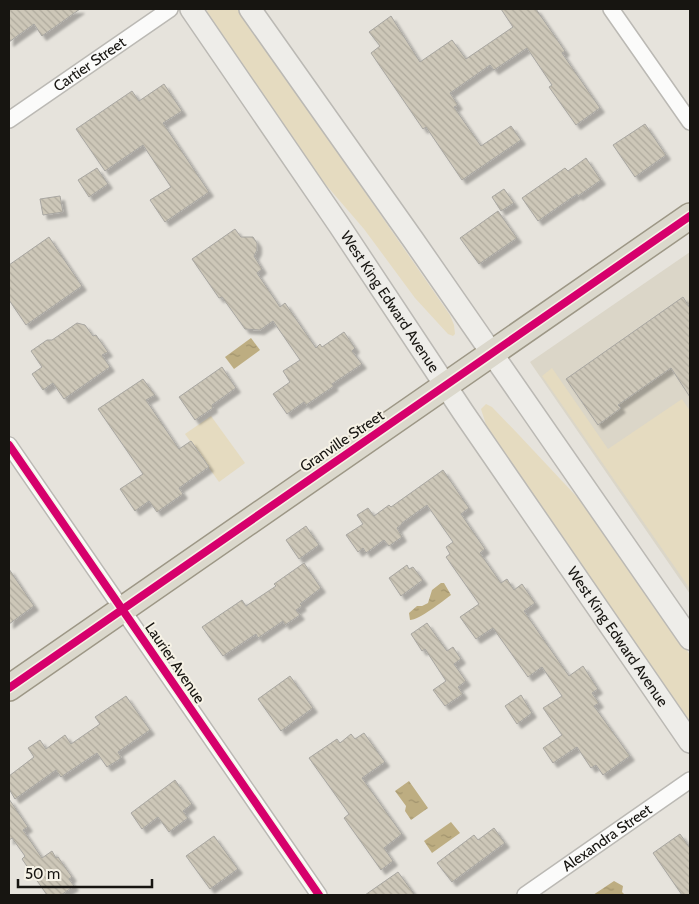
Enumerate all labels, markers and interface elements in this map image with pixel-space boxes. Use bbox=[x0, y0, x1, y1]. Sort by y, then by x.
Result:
street label: Cartier Street bbox=[50, 33, 129, 96]
street label: West King Edward Avenue bbox=[337, 228, 443, 376]
street label: Granville Street bbox=[297, 406, 387, 476]
street label: West King Edward Avenue bbox=[563, 563, 672, 710]
street label: Laurier Avenue bbox=[141, 619, 209, 707]
street label: Alexandra Street bbox=[559, 800, 655, 875]
scale bar bbox=[18, 856, 151, 888]
text: 50 m bbox=[25, 865, 60, 883]

